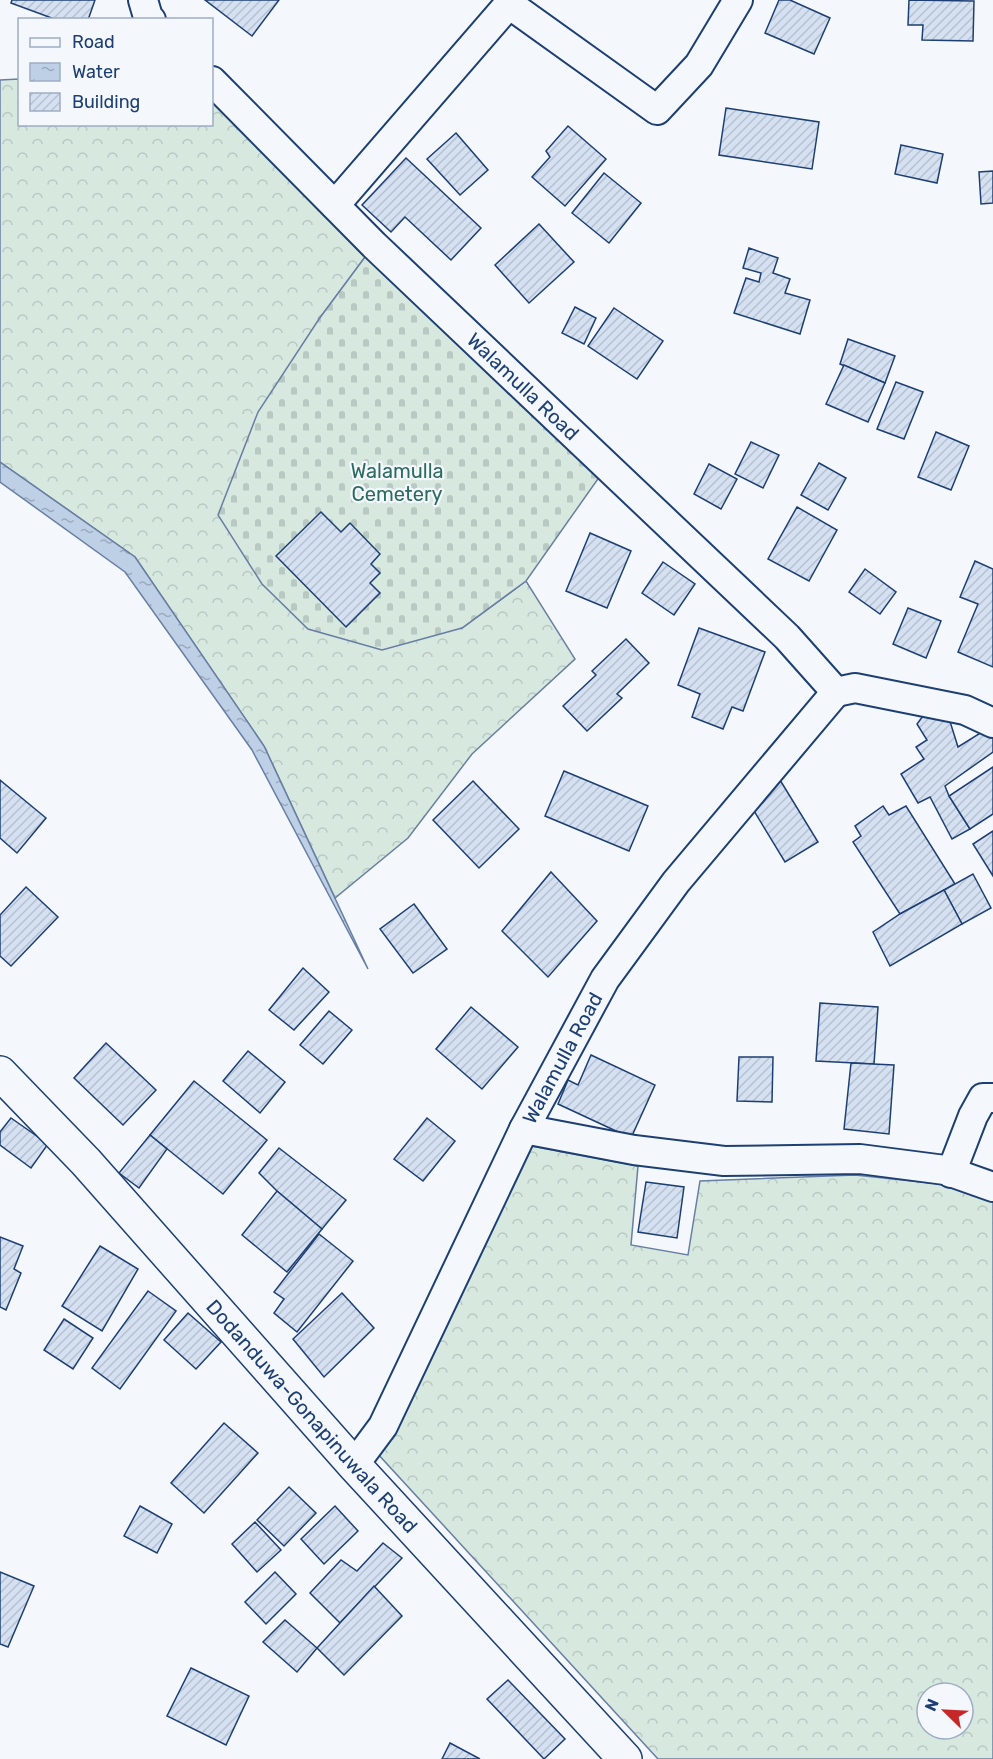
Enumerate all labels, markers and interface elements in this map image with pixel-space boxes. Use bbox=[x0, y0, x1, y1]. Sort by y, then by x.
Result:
legend bbox=[18, 18, 213, 126]
text: Road bbox=[72, 31, 115, 53]
text: Water bbox=[72, 61, 120, 83]
text: Building bbox=[72, 91, 140, 113]
street label: Walamulla Road bbox=[462, 328, 584, 445]
park label: Walamulla Cemetery bbox=[350, 459, 444, 506]
street label: Walamulla Road bbox=[517, 988, 607, 1128]
street label: Dodanduwa-Gonapinuwala Road bbox=[201, 1295, 423, 1538]
north arrow bbox=[915, 1681, 975, 1741]
text: N bbox=[921, 1696, 943, 1714]

